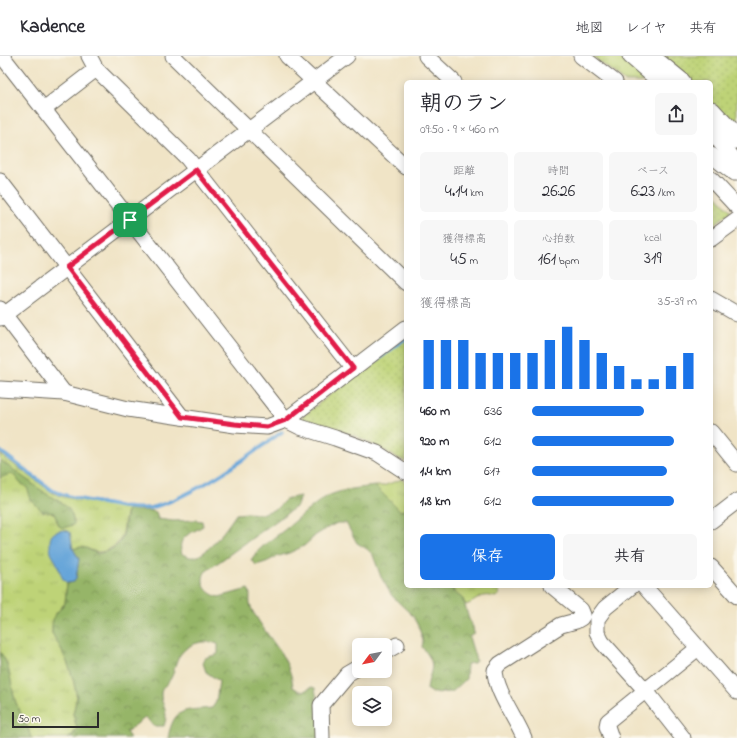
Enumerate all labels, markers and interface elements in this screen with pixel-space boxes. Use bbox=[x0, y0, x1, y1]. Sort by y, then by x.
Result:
text: Kadence bbox=[20, 14, 85, 41]
text: 地図 bbox=[576, 18, 604, 39]
text: レイヤ bbox=[626, 18, 667, 39]
text: 共有 bbox=[689, 18, 717, 39]
text: 朝のラン bbox=[420, 89, 508, 121]
button: share bbox=[655, 93, 697, 135]
text: 09:50 · 9 × 460 m bbox=[420, 120, 499, 139]
text: 距離 bbox=[453, 163, 475, 179]
text: 時間 bbox=[547, 163, 569, 179]
text: ペース bbox=[637, 163, 669, 179]
text: 4.14 bbox=[445, 179, 468, 204]
text: 26:26 bbox=[542, 179, 575, 204]
text: 6:23 bbox=[631, 179, 655, 204]
text: km bbox=[468, 185, 484, 201]
text: /km bbox=[655, 185, 675, 201]
pin bbox=[113, 203, 147, 237]
icon: arrive bbox=[119, 209, 141, 231]
text: kcal bbox=[644, 230, 662, 246]
text: 獲得標高 bbox=[442, 231, 486, 247]
text: 心拍数 bbox=[542, 231, 575, 247]
text: 319 bbox=[644, 246, 662, 271]
text: 45 bbox=[450, 247, 467, 272]
text: 161 bbox=[538, 247, 556, 272]
text: m bbox=[467, 253, 478, 269]
text: bpm bbox=[556, 253, 579, 269]
text: 35–39 m bbox=[658, 292, 697, 311]
text: 獲得標高 bbox=[420, 294, 472, 313]
text: 460 m bbox=[420, 402, 450, 421]
text: 6:36 bbox=[484, 402, 502, 421]
text: 920 m bbox=[420, 432, 449, 451]
text: 6:12 bbox=[484, 432, 501, 451]
text: 1.4 km bbox=[420, 462, 451, 481]
text: 6:17 bbox=[484, 462, 500, 481]
text: 1.8 km bbox=[420, 492, 451, 511]
text: 6:12 bbox=[484, 492, 501, 511]
button: 保存 bbox=[420, 534, 555, 580]
button: 共有 bbox=[563, 534, 697, 580]
north arrow bbox=[352, 638, 392, 678]
map controls bbox=[352, 638, 392, 726]
button: layers bbox=[352, 686, 392, 726]
scale bar bbox=[12, 710, 99, 729]
text: 50 m bbox=[18, 711, 40, 727]

